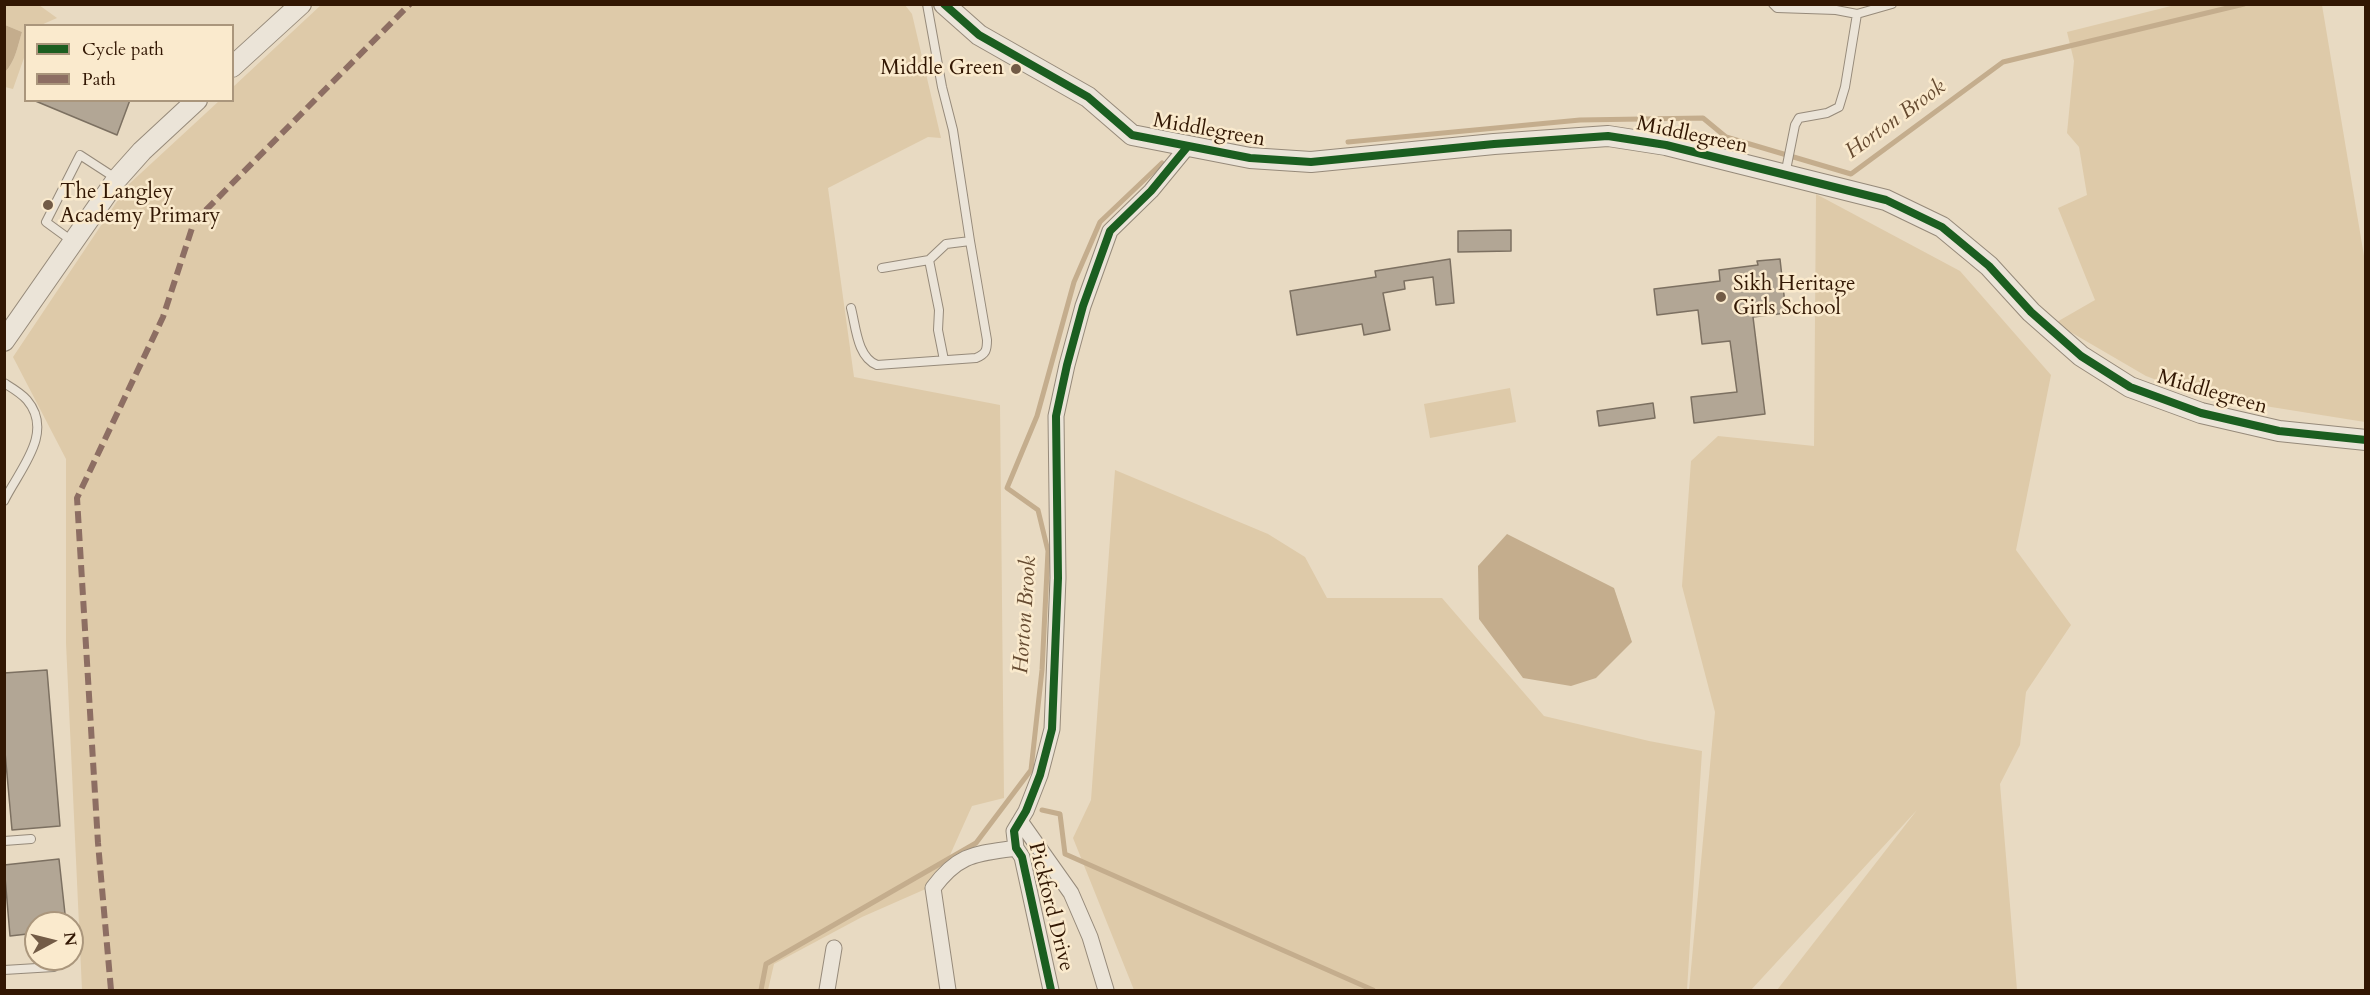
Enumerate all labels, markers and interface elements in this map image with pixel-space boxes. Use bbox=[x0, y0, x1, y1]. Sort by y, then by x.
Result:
legend bbox=[24, 24, 234, 102]
text: Cycle path bbox=[82, 37, 164, 62]
place label: Middle Green bbox=[880, 56, 1004, 82]
marker: Middle Green bbox=[1009, 62, 1023, 76]
text: Path bbox=[82, 67, 116, 92]
water label: Horton Brook bbox=[1840, 75, 1952, 165]
street label: Middlegreen bbox=[1151, 109, 1267, 153]
street label: Middlegreen bbox=[1634, 112, 1750, 160]
place label: The Langley Academy Primary bbox=[60, 180, 220, 230]
marker: The Langley Academy Primary bbox=[41, 198, 55, 212]
place label: Sikh Heritage Girls School bbox=[1733, 272, 1856, 322]
marker: Sikh Heritage Girls School bbox=[1714, 290, 1728, 304]
street label: Middlegreen bbox=[2154, 365, 2270, 421]
water label: Horton Brook bbox=[1009, 555, 1043, 675]
street label: Pickford Drive bbox=[1022, 840, 1078, 974]
north arrow bbox=[24, 911, 84, 971]
text: N bbox=[58, 931, 82, 947]

